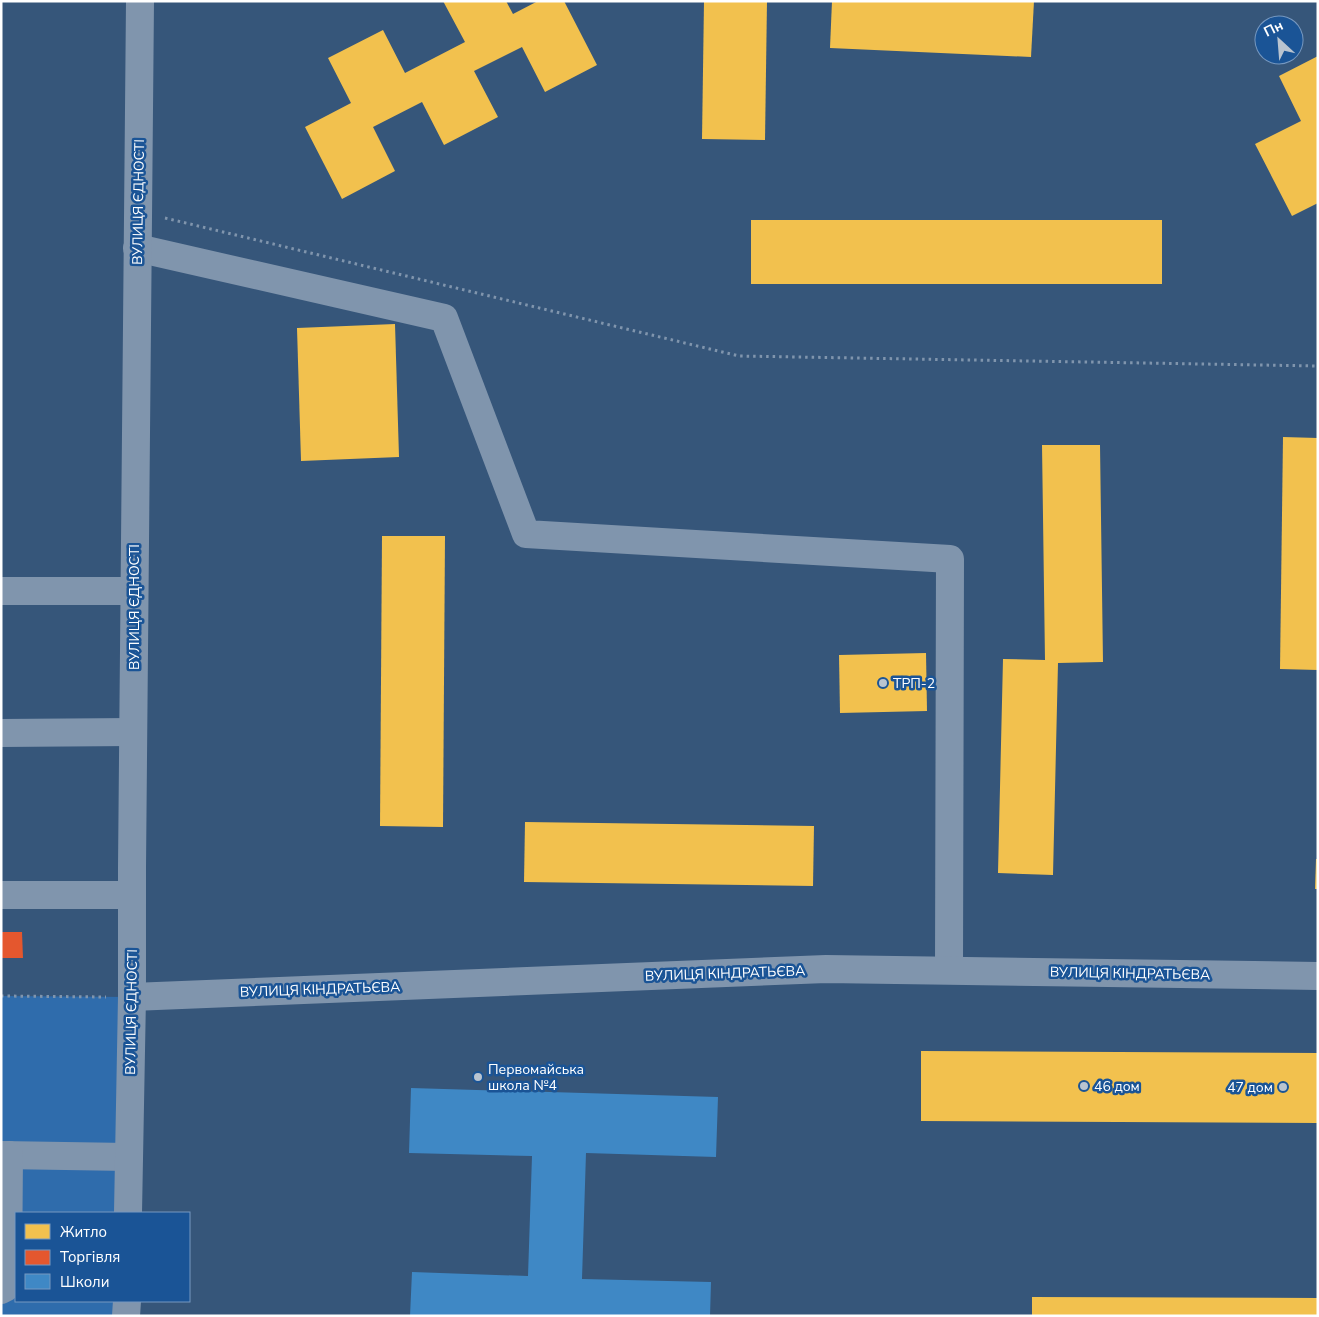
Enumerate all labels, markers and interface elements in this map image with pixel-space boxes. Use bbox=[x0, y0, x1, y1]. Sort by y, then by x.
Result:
north arrow bbox=[1254, 15, 1304, 65]
text: Пн bbox=[1261, 16, 1286, 42]
street label: ВУЛИЦЯ ЄДНОСТІ bbox=[128, 139, 149, 265]
street label: ВУЛИЦЯ ЄДНОСТІ bbox=[125, 544, 144, 670]
place label: ТРП-2 bbox=[893, 674, 935, 693]
marker: ТРП-2 bbox=[877, 677, 889, 689]
street label: ВУЛИЦЯ ЄДНОСТІ bbox=[121, 949, 142, 1075]
street label: ВУЛИЦЯ КІНДРАТЬЄВА bbox=[645, 961, 806, 986]
street label: ВУЛИЦЯ КІНДРАТЬЄВА bbox=[1050, 963, 1210, 984]
street label: ВУЛИЦЯ КІНДРАТЬЄВА bbox=[240, 977, 401, 1002]
place label: Первомайська школа №4 bbox=[488, 1060, 584, 1095]
marker: Первомайська школа №4 bbox=[472, 1071, 484, 1083]
place label: 46 дом bbox=[1094, 1077, 1140, 1096]
place label: 47 дом bbox=[1227, 1078, 1273, 1097]
marker: 46 дом bbox=[1078, 1080, 1090, 1092]
marker: 47 дом bbox=[1277, 1081, 1289, 1093]
legend bbox=[15, 1212, 190, 1302]
text: Житло bbox=[60, 1222, 107, 1242]
text: Торгівля bbox=[60, 1247, 120, 1267]
text: Школи bbox=[60, 1272, 109, 1292]

